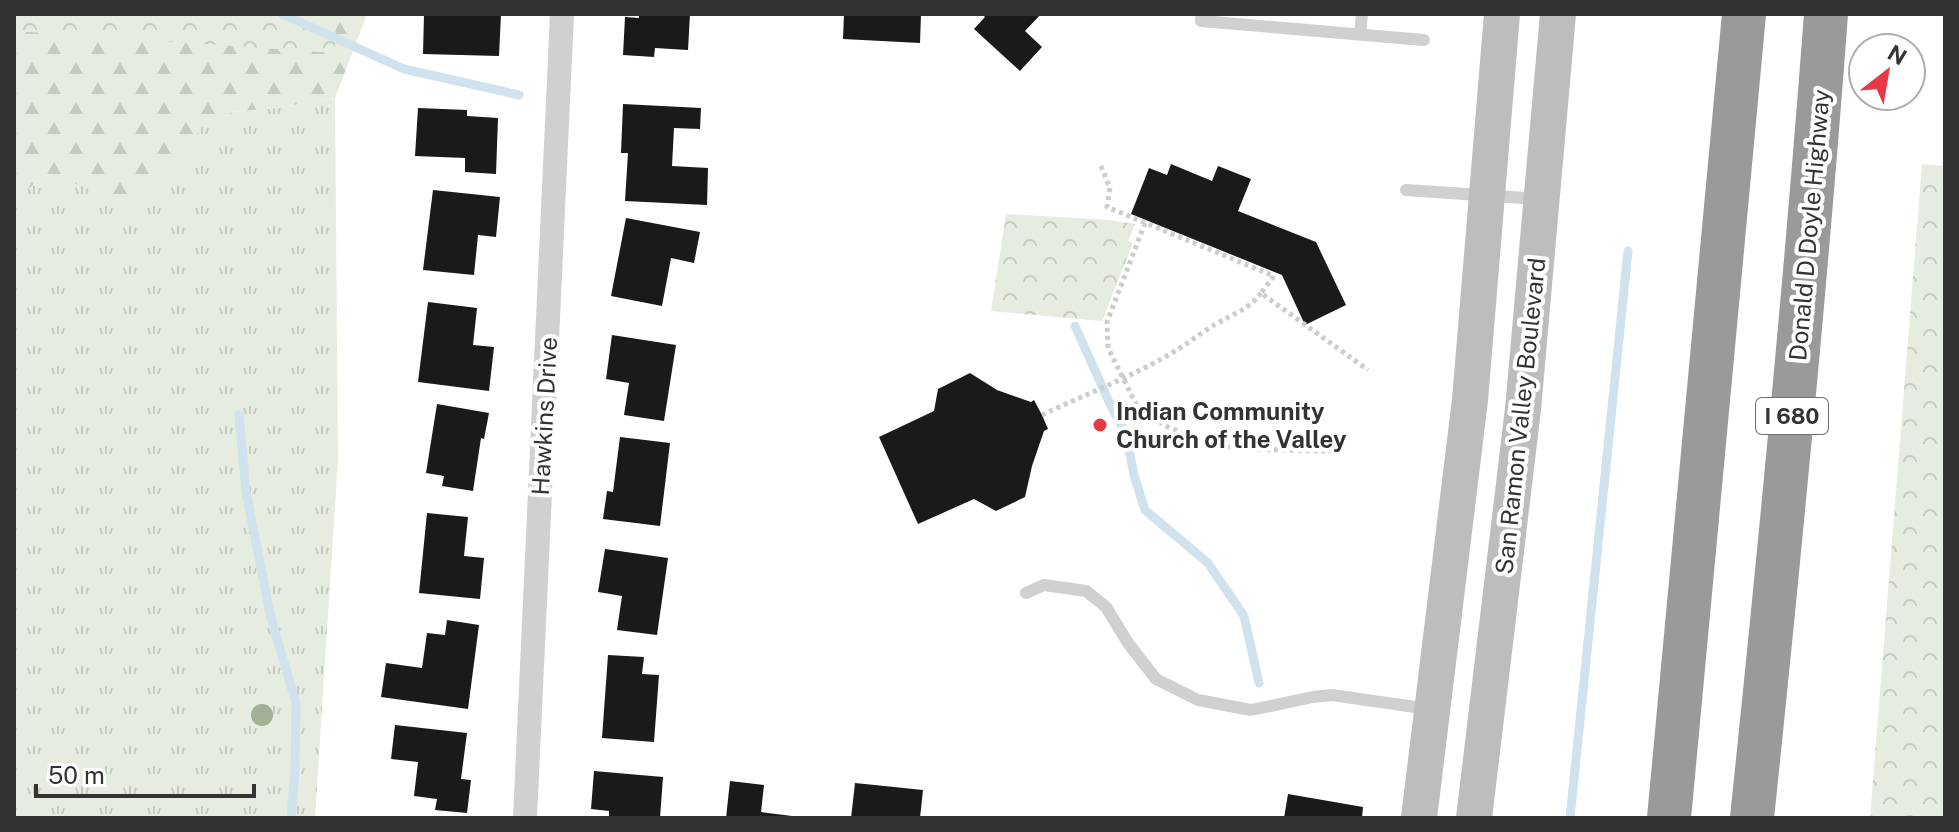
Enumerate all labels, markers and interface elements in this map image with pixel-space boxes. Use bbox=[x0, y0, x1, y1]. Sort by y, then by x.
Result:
north arrow bbox=[1847, 32, 1927, 112]
text: N bbox=[1883, 39, 1911, 70]
street label: Donald D Doyle Highway bbox=[1783, 88, 1835, 362]
street label: San Ramon Valley Boulevard bbox=[1489, 256, 1551, 576]
street label: Hawkins Drive bbox=[526, 336, 562, 496]
place label: Indian Community Church of the Valley bbox=[1116, 397, 1347, 453]
road number: I 680 bbox=[1756, 398, 1828, 434]
marker: Indian Community Church of the Valley bbox=[1091, 416, 1109, 434]
scale bar bbox=[36, 748, 254, 798]
text: 50 m bbox=[48, 761, 105, 789]

